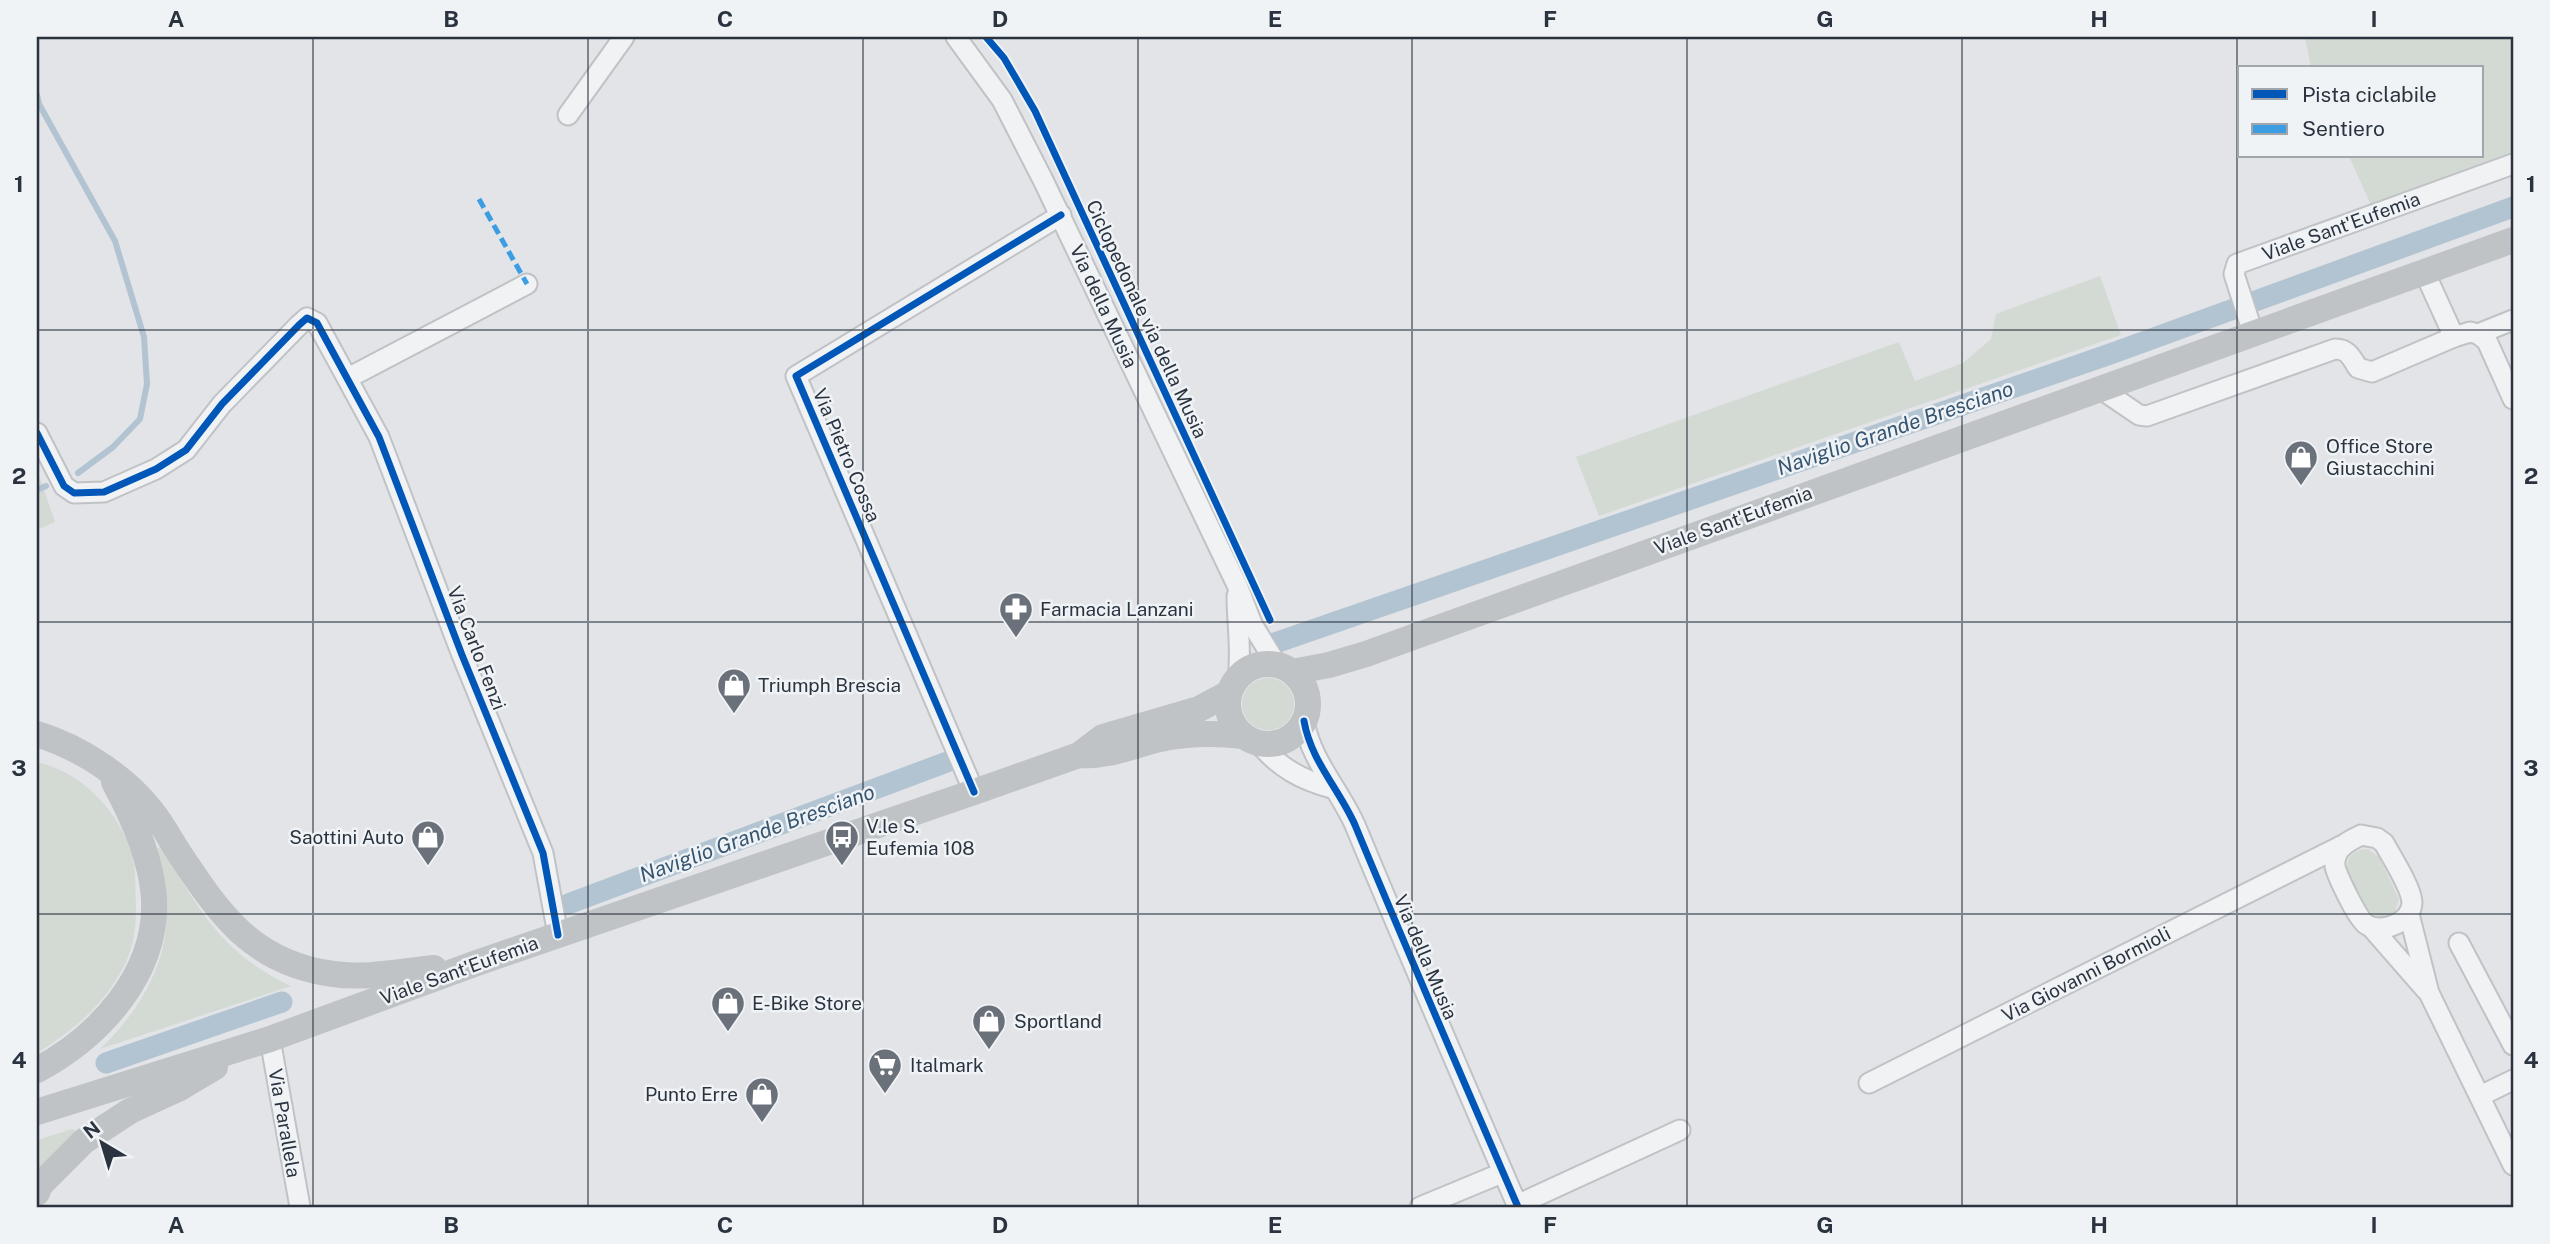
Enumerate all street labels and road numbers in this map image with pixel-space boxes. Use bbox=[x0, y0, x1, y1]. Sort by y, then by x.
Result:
street label: Viale Sant'Eufemia bbox=[2259, 187, 2423, 265]
street label: Ciclopedonale via della Musia bbox=[1082, 196, 1212, 442]
street label: Via della Musia bbox=[1066, 241, 1142, 371]
street label: Via Pietro Cossa bbox=[809, 385, 885, 525]
street label: Viale Sant'Eufemia bbox=[1651, 481, 1815, 559]
street label: Via Carlo Fenzi bbox=[443, 583, 511, 713]
street label: Via della Musia bbox=[1390, 891, 1462, 1023]
street label: Via Giovanni Bormioli bbox=[1998, 922, 2174, 1026]
street label: Viale Sant'Eufemia bbox=[377, 931, 541, 1009]
street label: Via Parallela bbox=[265, 1067, 305, 1179]

